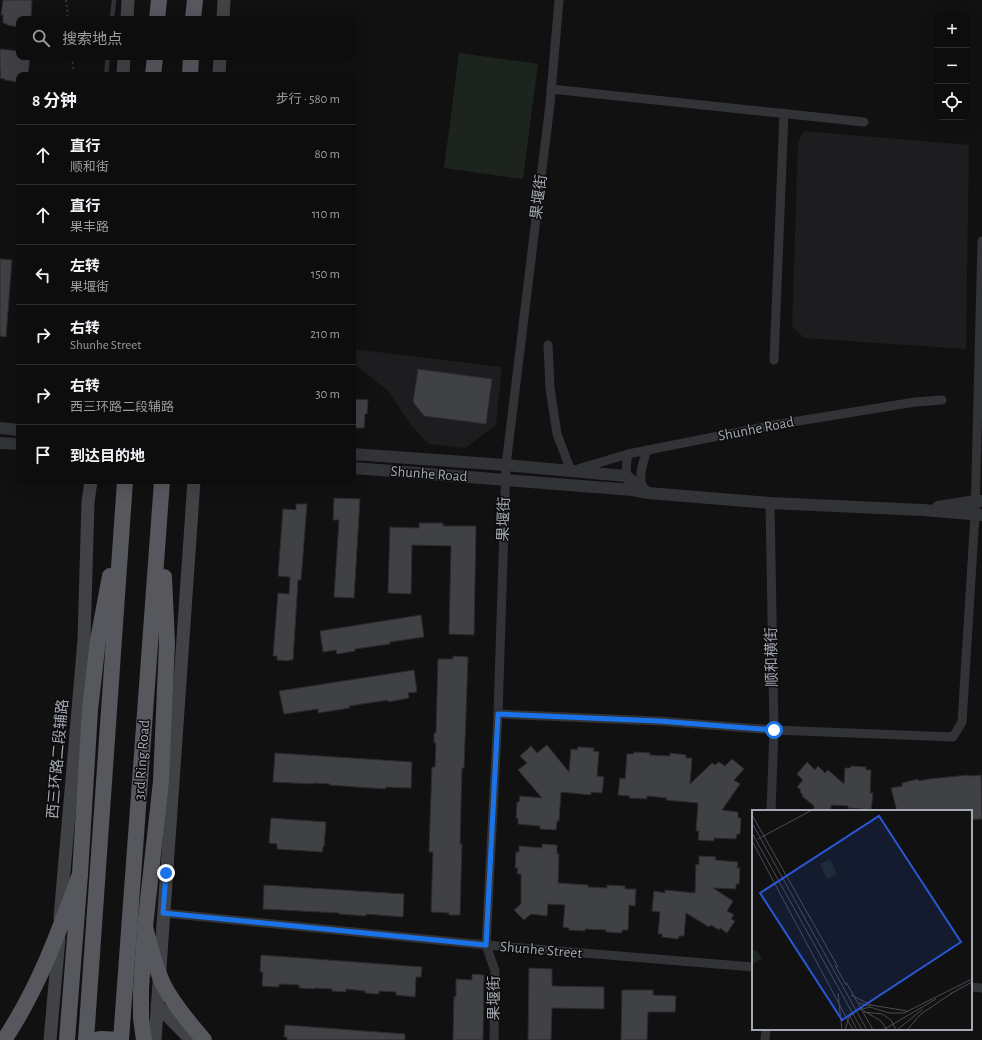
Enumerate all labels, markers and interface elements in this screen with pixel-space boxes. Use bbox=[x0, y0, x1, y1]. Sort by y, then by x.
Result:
map controls bbox=[934, 12, 970, 120]
button: + bbox=[934, 12, 970, 48]
search box bbox=[16, 16, 356, 60]
icon: search bbox=[30, 27, 52, 49]
text: 搜索地点 bbox=[62, 32, 122, 47]
button: − bbox=[934, 48, 970, 84]
button: locate bbox=[934, 84, 970, 120]
text: 8 分钟 bbox=[32, 92, 77, 109]
text: 步行 · 580 m bbox=[276, 93, 340, 106]
text: 直行 bbox=[70, 139, 100, 154]
icon: ahead bbox=[32, 144, 54, 166]
text: 80 m bbox=[314, 148, 340, 161]
text: 顺和街 bbox=[70, 161, 109, 174]
street label: 果堰街 bbox=[528, 174, 549, 220]
text: 直行 bbox=[70, 199, 100, 214]
icon: ahead bbox=[32, 204, 54, 226]
text: 110 m bbox=[312, 208, 340, 221]
text: 果丰路 bbox=[70, 221, 109, 234]
text: 左转 bbox=[70, 259, 100, 274]
icon: left bbox=[32, 264, 54, 286]
text: 150 m bbox=[311, 268, 340, 281]
text: 果堰街 bbox=[70, 281, 109, 294]
text: 右转 bbox=[70, 321, 100, 336]
icon: right bbox=[32, 324, 54, 346]
text: 210 m bbox=[310, 328, 340, 341]
text: Shunhe Street bbox=[70, 339, 141, 352]
text: 右转 bbox=[70, 379, 100, 394]
icon: right bbox=[32, 384, 54, 406]
text: 30 m bbox=[315, 388, 340, 401]
text: 西三环路二段辅路 bbox=[70, 401, 174, 414]
street label: Shunhe Road bbox=[717, 414, 795, 444]
icon: arrive bbox=[32, 444, 54, 466]
text: 到达目的地 bbox=[70, 449, 145, 464]
street label: Shunhe Road bbox=[390, 464, 468, 484]
street label: 果堰街 bbox=[495, 496, 512, 542]
street label: 顺和横街 bbox=[763, 627, 780, 687]
street label: 西三环路二段辅路 bbox=[44, 698, 71, 819]
street label: 3rd Ring Road bbox=[132, 719, 152, 801]
route start bbox=[765, 721, 783, 739]
inset map bbox=[752, 810, 972, 1030]
route end bbox=[157, 864, 175, 882]
street label: Shunhe Street bbox=[499, 939, 583, 961]
street label: 果堰街 bbox=[486, 975, 502, 1021]

